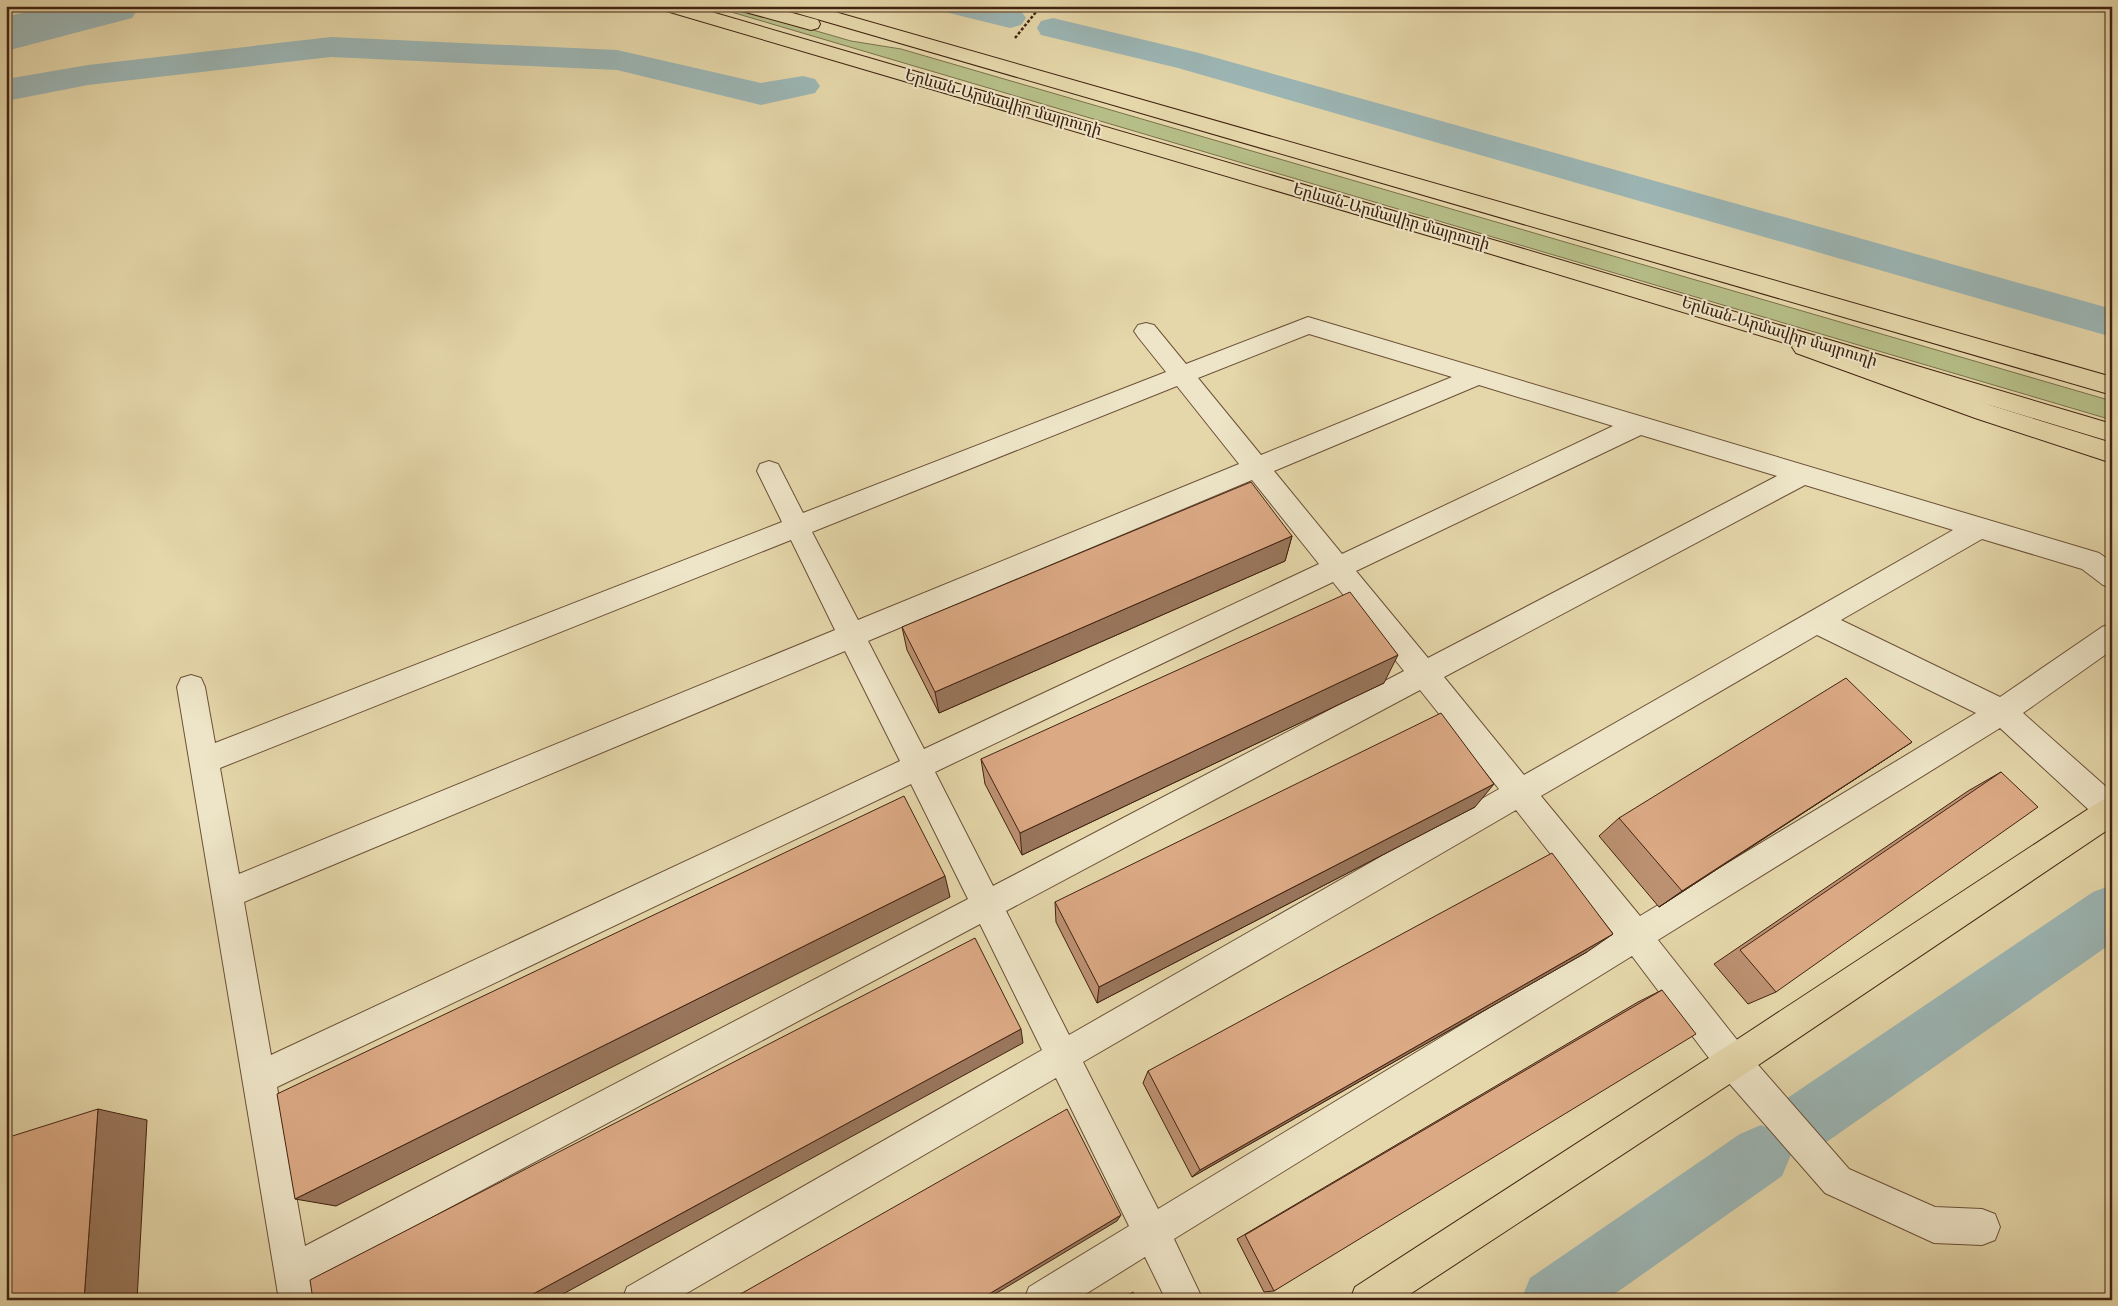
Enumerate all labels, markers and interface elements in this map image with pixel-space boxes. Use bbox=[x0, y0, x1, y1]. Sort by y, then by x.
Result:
street label: Երևան-Արմավիր մայրուղի bbox=[902, 65, 1104, 143]
street label: Երևան-Արմավիր մայրուղի bbox=[1290, 179, 1492, 257]
street label: Երևան-Արմավիր մայրուղի bbox=[1678, 292, 1880, 374]

